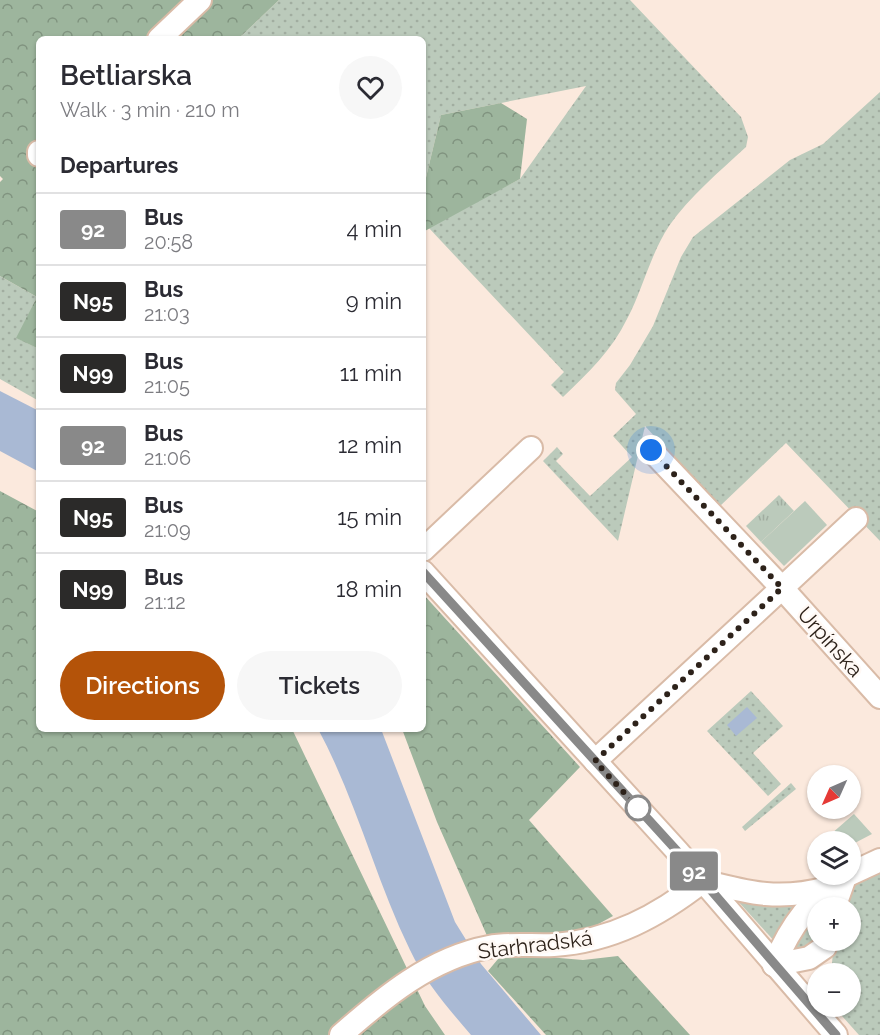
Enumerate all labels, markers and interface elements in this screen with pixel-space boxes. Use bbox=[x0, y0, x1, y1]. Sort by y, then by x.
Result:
button: heart bbox=[339, 56, 402, 119]
text: Betliarska bbox=[60, 59, 192, 92]
text: Walk · 3 min · 210 m bbox=[60, 98, 240, 122]
text: Departures bbox=[60, 152, 178, 178]
text: Bus bbox=[144, 204, 183, 230]
text: 4 min bbox=[347, 216, 402, 242]
text: 92 bbox=[81, 217, 105, 242]
text: 20:58 bbox=[144, 230, 193, 254]
text: Bus bbox=[144, 276, 183, 302]
text: 9 min bbox=[346, 288, 402, 314]
text: N95 bbox=[73, 289, 113, 314]
text: 21:03 bbox=[144, 302, 190, 326]
text: Bus bbox=[144, 348, 183, 374]
text: 11 min bbox=[340, 360, 402, 386]
text: N99 bbox=[73, 361, 113, 386]
text: 21:05 bbox=[144, 374, 190, 398]
text: Bus bbox=[144, 420, 183, 446]
text: 12 min bbox=[338, 432, 402, 458]
text: 92 bbox=[81, 433, 105, 458]
your location bbox=[636, 435, 666, 465]
text: 21:06 bbox=[144, 446, 191, 470]
text: Bus bbox=[144, 492, 183, 518]
text: 15 min bbox=[337, 504, 402, 530]
text: N95 bbox=[73, 505, 113, 530]
text: 21:09 bbox=[144, 518, 191, 542]
text: Bus bbox=[144, 564, 183, 590]
text: 18 min bbox=[336, 576, 402, 602]
text: N99 bbox=[73, 577, 113, 602]
text: 21:12 bbox=[144, 590, 186, 614]
street label: Urpínska bbox=[792, 602, 868, 682]
button: Directions bbox=[60, 651, 225, 720]
button: Tickets bbox=[237, 651, 402, 720]
north arrow bbox=[807, 765, 861, 819]
map controls bbox=[807, 765, 861, 1017]
unlabelled marker bbox=[625, 795, 651, 821]
button: layers bbox=[807, 831, 861, 885]
line badge: 92 bbox=[667, 852, 721, 890]
text: 92 bbox=[682, 859, 706, 884]
button: + bbox=[807, 897, 861, 951]
street label: Starhradská bbox=[476, 925, 594, 964]
button: − bbox=[807, 963, 861, 1017]

